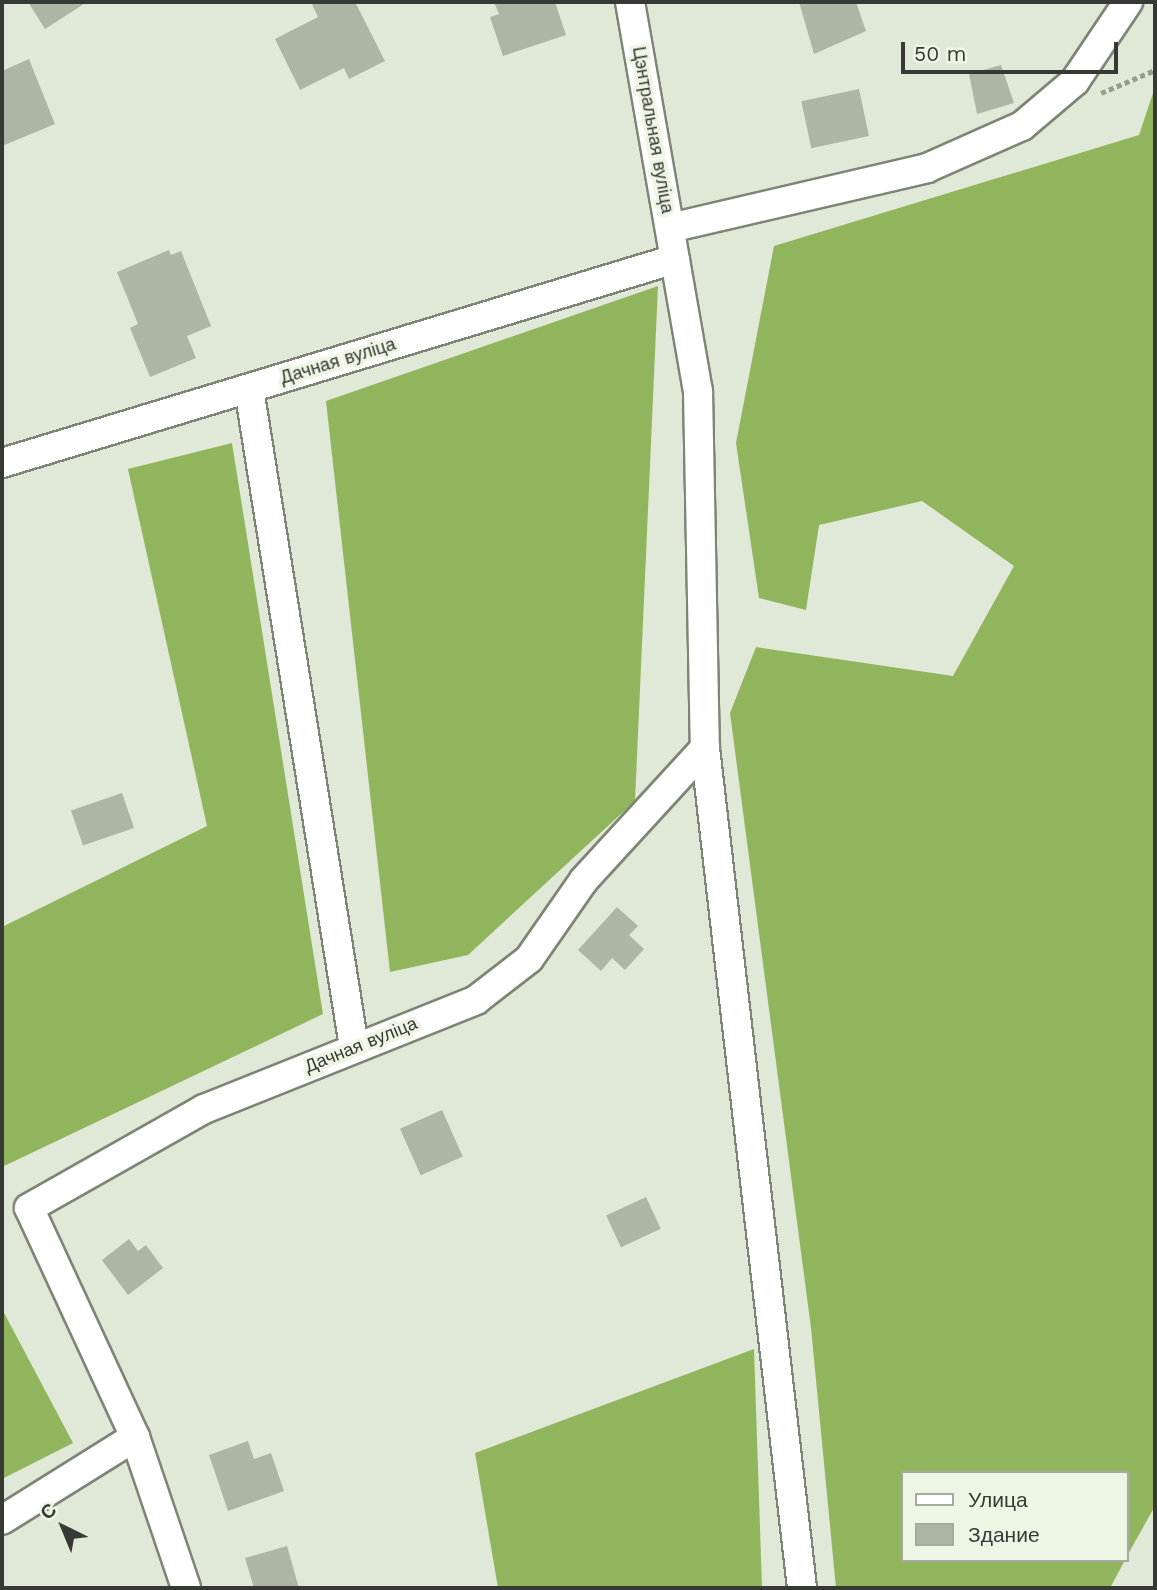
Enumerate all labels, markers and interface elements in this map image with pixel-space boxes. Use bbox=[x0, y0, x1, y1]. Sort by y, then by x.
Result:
scale bar bbox=[905, 28, 1122, 72]
text: 50 m bbox=[914, 41, 966, 66]
street label: Цэнтральная вуліца bbox=[628, 45, 678, 215]
street label: Дачная вуліца bbox=[278, 333, 398, 389]
street label: Дачная вуліца bbox=[302, 1013, 420, 1077]
legend bbox=[902, 1471, 1129, 1562]
text: Улица bbox=[968, 1487, 1028, 1512]
north arrow bbox=[28, 1492, 98, 1562]
text: С bbox=[35, 1498, 61, 1524]
text: Здание bbox=[968, 1522, 1040, 1547]

